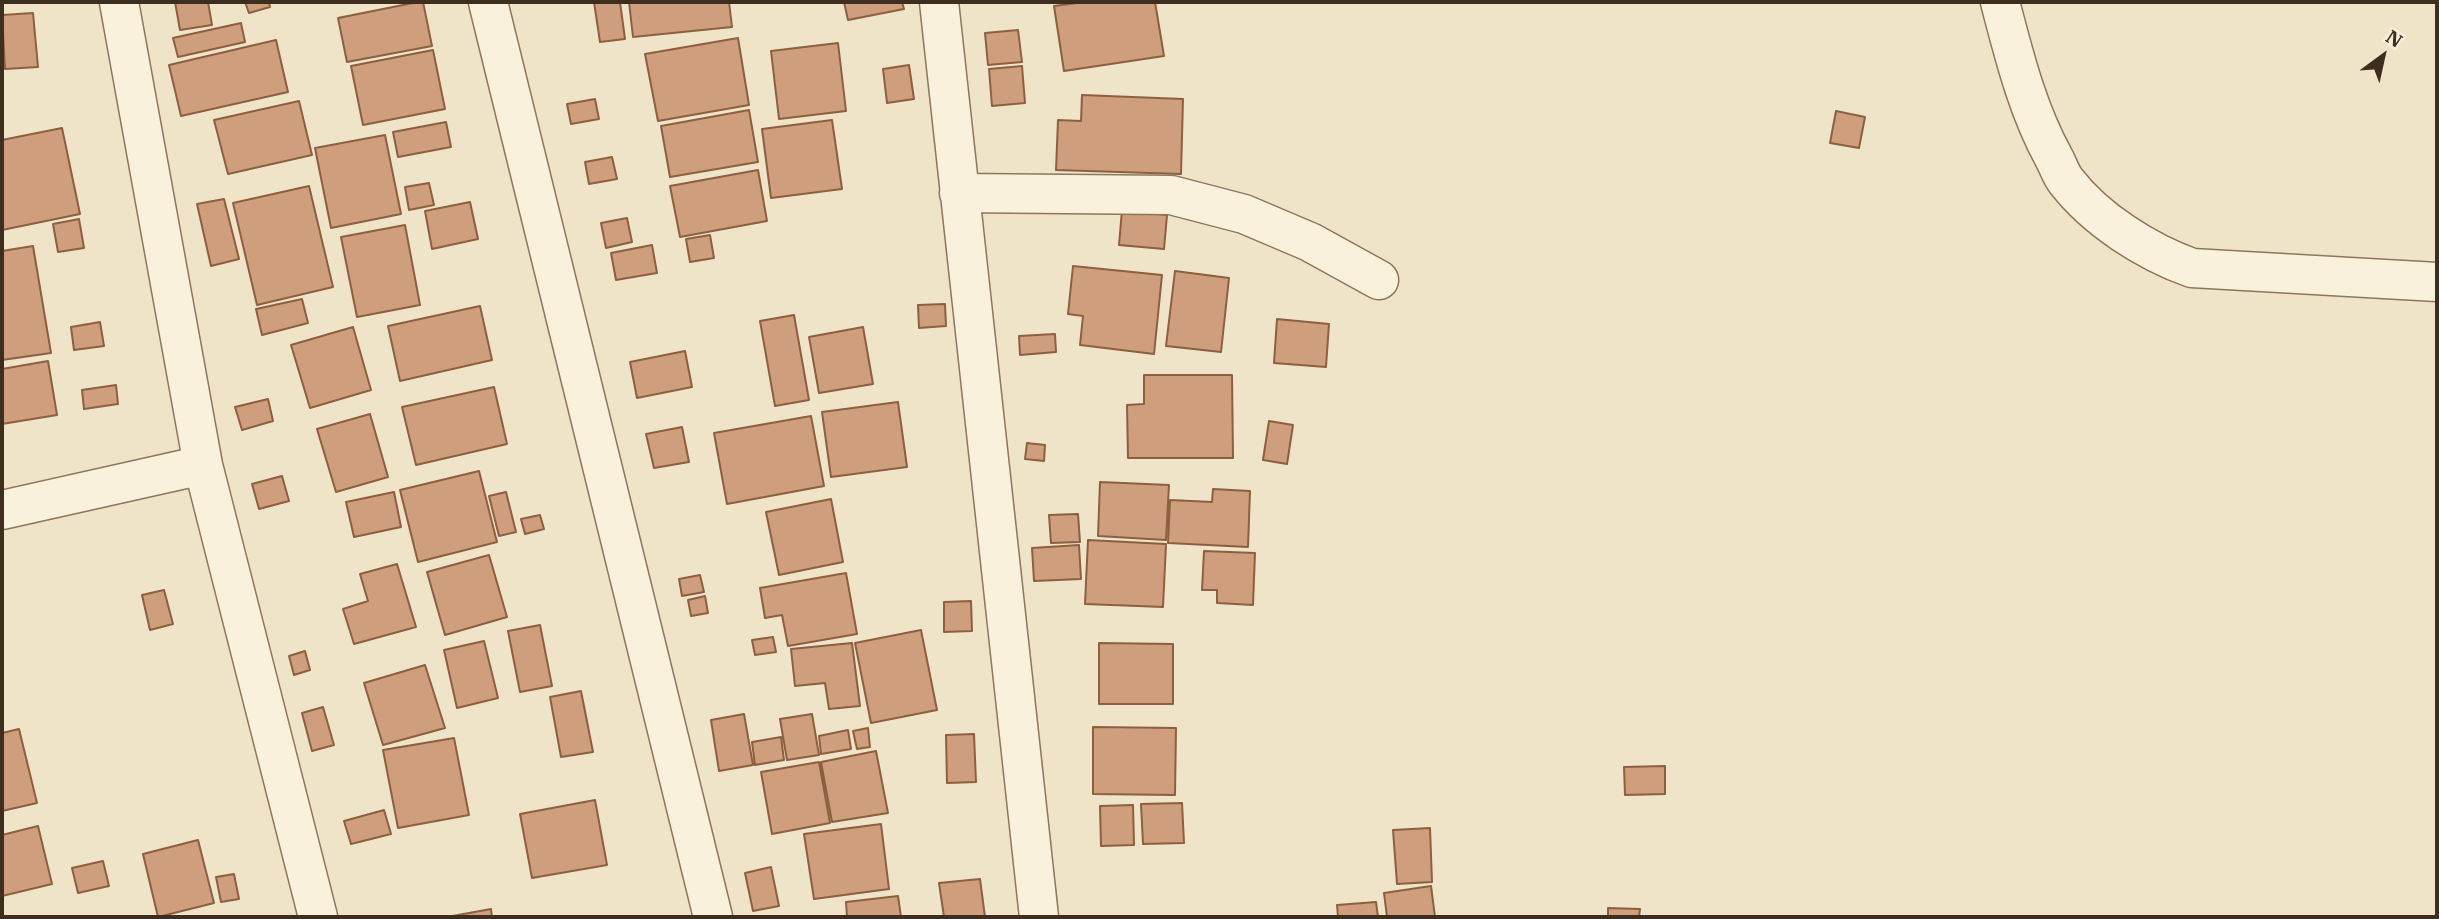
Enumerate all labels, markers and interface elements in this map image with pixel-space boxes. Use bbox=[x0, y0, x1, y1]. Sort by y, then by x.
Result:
north arrow bbox=[2348, 21, 2418, 91]
text: N bbox=[2382, 24, 2407, 53]

